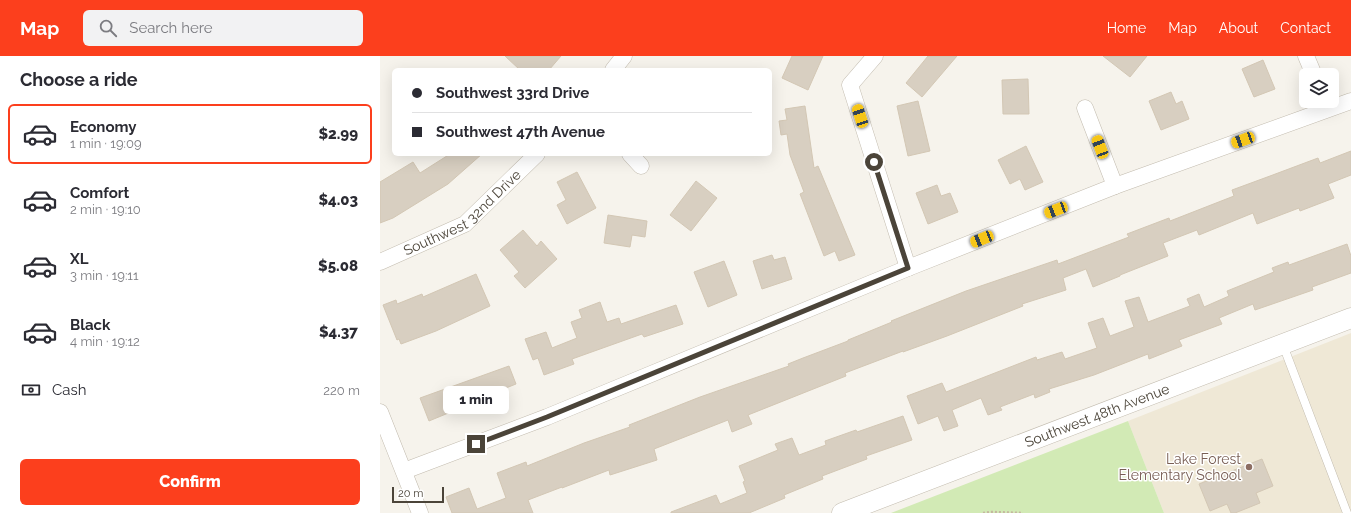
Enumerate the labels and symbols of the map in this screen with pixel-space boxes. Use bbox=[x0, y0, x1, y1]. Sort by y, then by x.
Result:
car bbox=[851, 103, 869, 129]
car bbox=[1230, 130, 1256, 150]
car bbox=[1090, 134, 1110, 160]
route start bbox=[865, 153, 883, 171]
street label: Southwest 32nd Drive bbox=[401, 166, 524, 258]
car bbox=[1043, 200, 1069, 220]
car bbox=[969, 229, 995, 249]
street label: Southwest 48th Avenue bbox=[1022, 380, 1171, 450]
callout: 1 min bbox=[443, 386, 509, 414]
route end bbox=[467, 435, 485, 453]
place label: Lake Forest Elementary School bbox=[1118, 451, 1241, 483]
marker: Lake Forest Elementary School bbox=[1244, 462, 1254, 472]
scale bar bbox=[392, 485, 444, 504]

